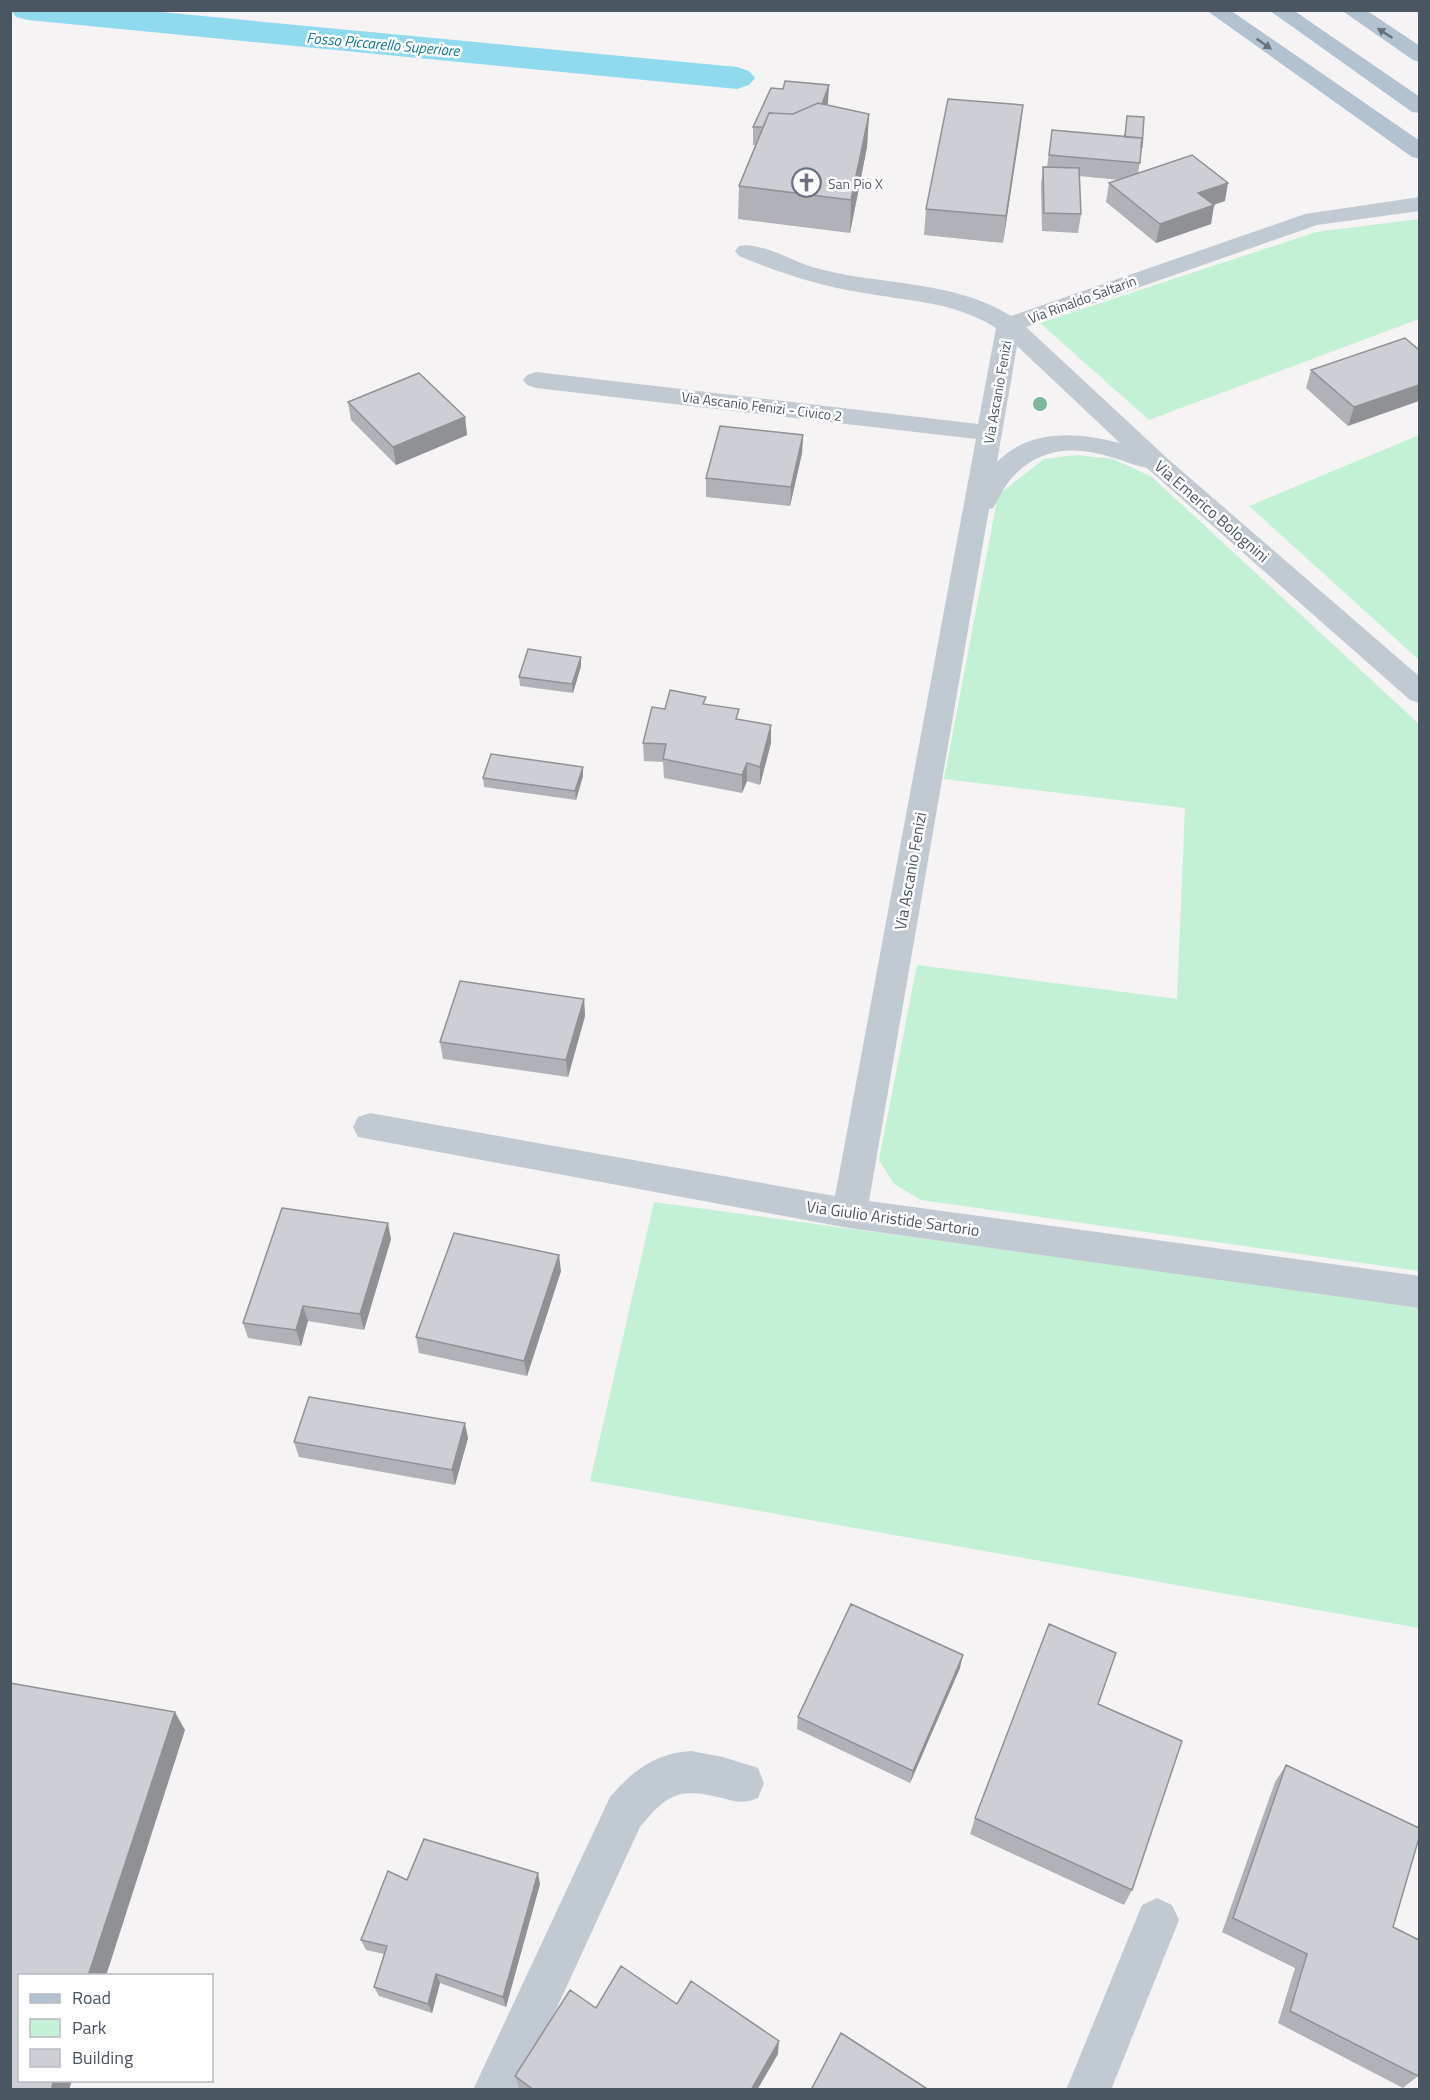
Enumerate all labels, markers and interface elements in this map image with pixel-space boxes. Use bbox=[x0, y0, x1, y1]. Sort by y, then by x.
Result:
water label: Fosso Piccarello Superiore bbox=[306, 26, 462, 62]
one-way arrow bbox=[1377, 28, 1393, 39]
one-way arrow bbox=[1256, 38, 1272, 49]
church icon: San Pio X bbox=[791, 167, 823, 199]
place label: San Pio X bbox=[828, 173, 883, 194]
street label: Via Rinaldo Saltarin bbox=[1025, 270, 1139, 328]
street label: Via Ascanio Fenizi bbox=[978, 339, 1016, 445]
street label: Via Ascanio Fenizi - Civico 2 bbox=[680, 386, 844, 426]
street label: Via Emerico Bolognini bbox=[1149, 454, 1275, 568]
street label: Via Ascanio Fenizi bbox=[888, 810, 932, 932]
street label: Via Giulio Aristide Sartorio bbox=[805, 1194, 981, 1242]
legend bbox=[18, 1974, 213, 2082]
text: Road bbox=[72, 1984, 111, 2011]
text: Park bbox=[72, 2014, 107, 2041]
text: Building bbox=[72, 2044, 133, 2071]

